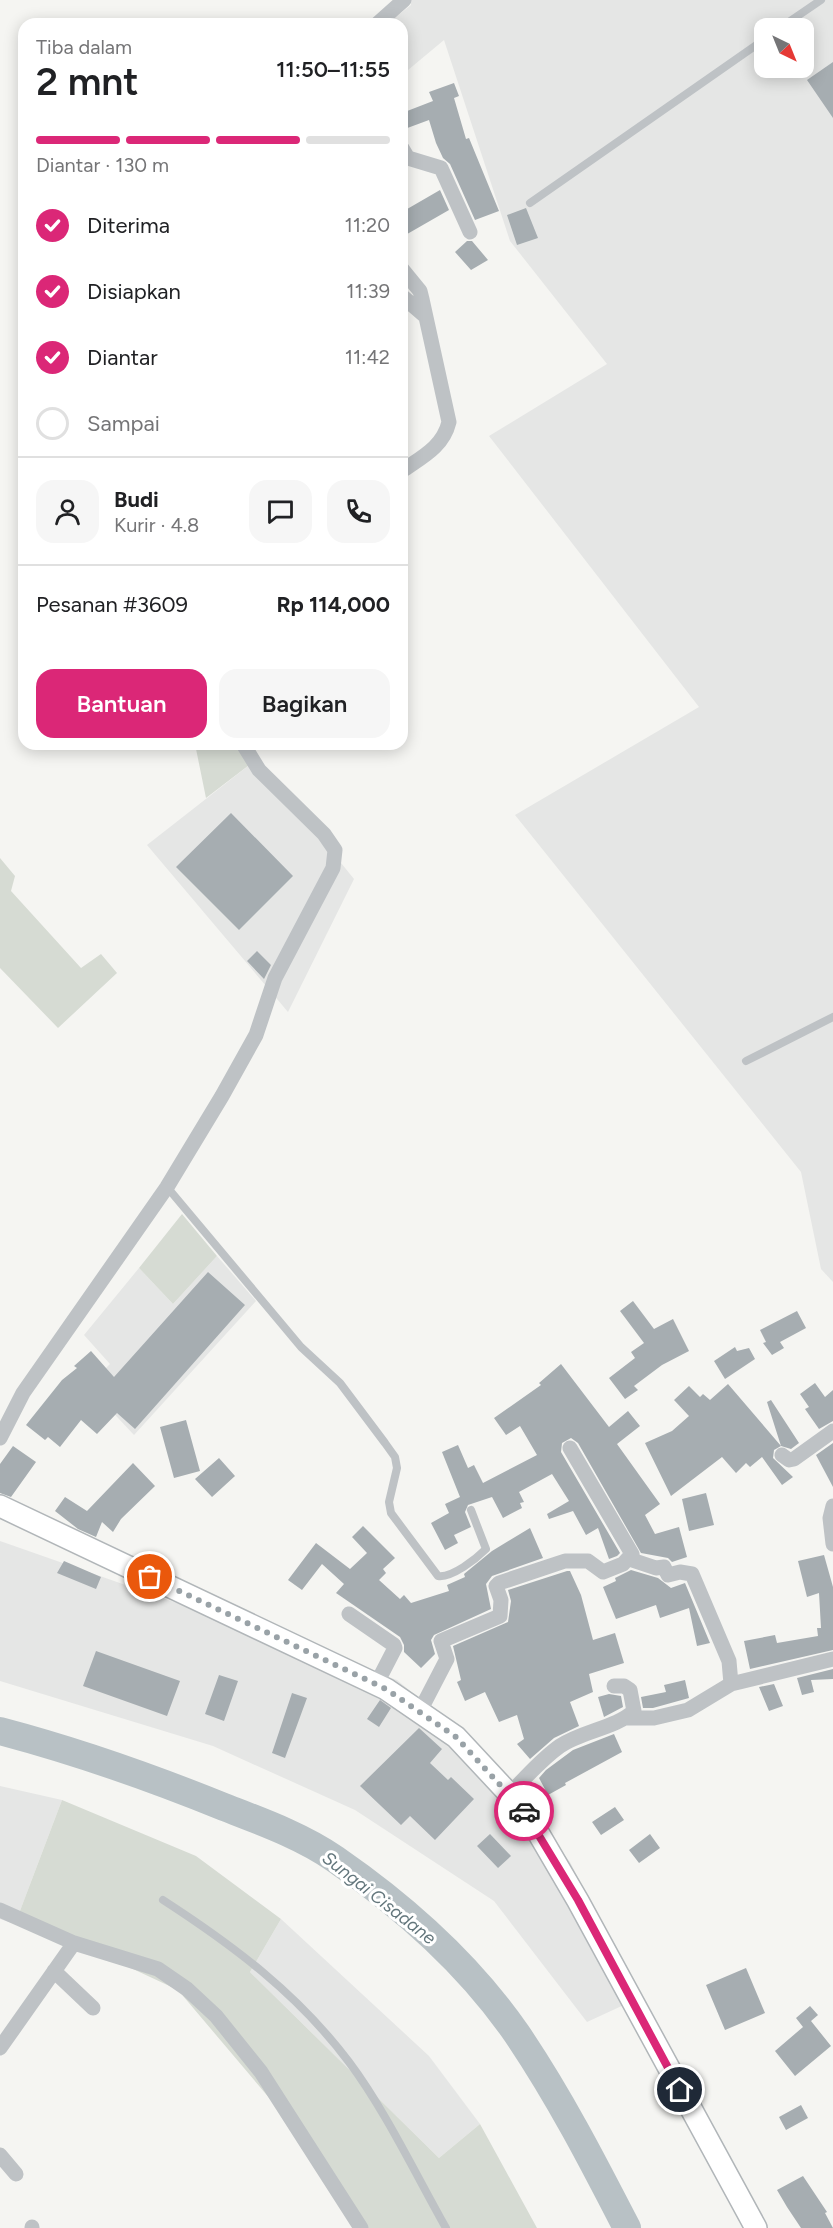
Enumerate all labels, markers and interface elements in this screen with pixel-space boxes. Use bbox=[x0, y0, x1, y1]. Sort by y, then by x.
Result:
north arrow bbox=[754, 18, 814, 78]
map controls bbox=[754, 18, 814, 78]
text: Tiba dalam bbox=[36, 35, 132, 59]
text: 11:50–11:55 bbox=[276, 56, 390, 83]
text: 2 mnt bbox=[36, 58, 139, 105]
text: Diantar · 130 m bbox=[36, 153, 169, 177]
icon: check bbox=[36, 209, 69, 242]
text: Diterima bbox=[87, 212, 170, 239]
text: 11:20 bbox=[344, 213, 390, 237]
icon: check bbox=[36, 275, 69, 308]
text: Disiapkan bbox=[87, 278, 181, 305]
text: 11:39 bbox=[346, 279, 390, 303]
icon: check bbox=[36, 341, 69, 374]
text: Diantar bbox=[87, 344, 158, 371]
text: 11:42 bbox=[345, 345, 390, 369]
text: Sampai bbox=[87, 410, 160, 437]
button: person bbox=[36, 480, 99, 543]
button: chat bbox=[249, 480, 312, 543]
button: phone bbox=[327, 480, 390, 543]
text: Budi bbox=[114, 486, 159, 513]
text: Kurir · 4.8 bbox=[114, 513, 199, 537]
text: Pesanan #3609 bbox=[36, 591, 188, 618]
text: Rp 114,000 bbox=[276, 591, 390, 618]
button: Bantuan bbox=[36, 669, 207, 738]
button: Bagikan bbox=[219, 669, 390, 738]
pin bbox=[124, 1551, 175, 1602]
icon: bag bbox=[133, 1560, 166, 1593]
courier bbox=[494, 1781, 554, 1841]
icon: car bbox=[508, 1795, 541, 1828]
water label: Sungai Cisadane bbox=[318, 1847, 440, 1949]
pin bbox=[654, 2064, 705, 2115]
icon: home bbox=[663, 2073, 696, 2106]

